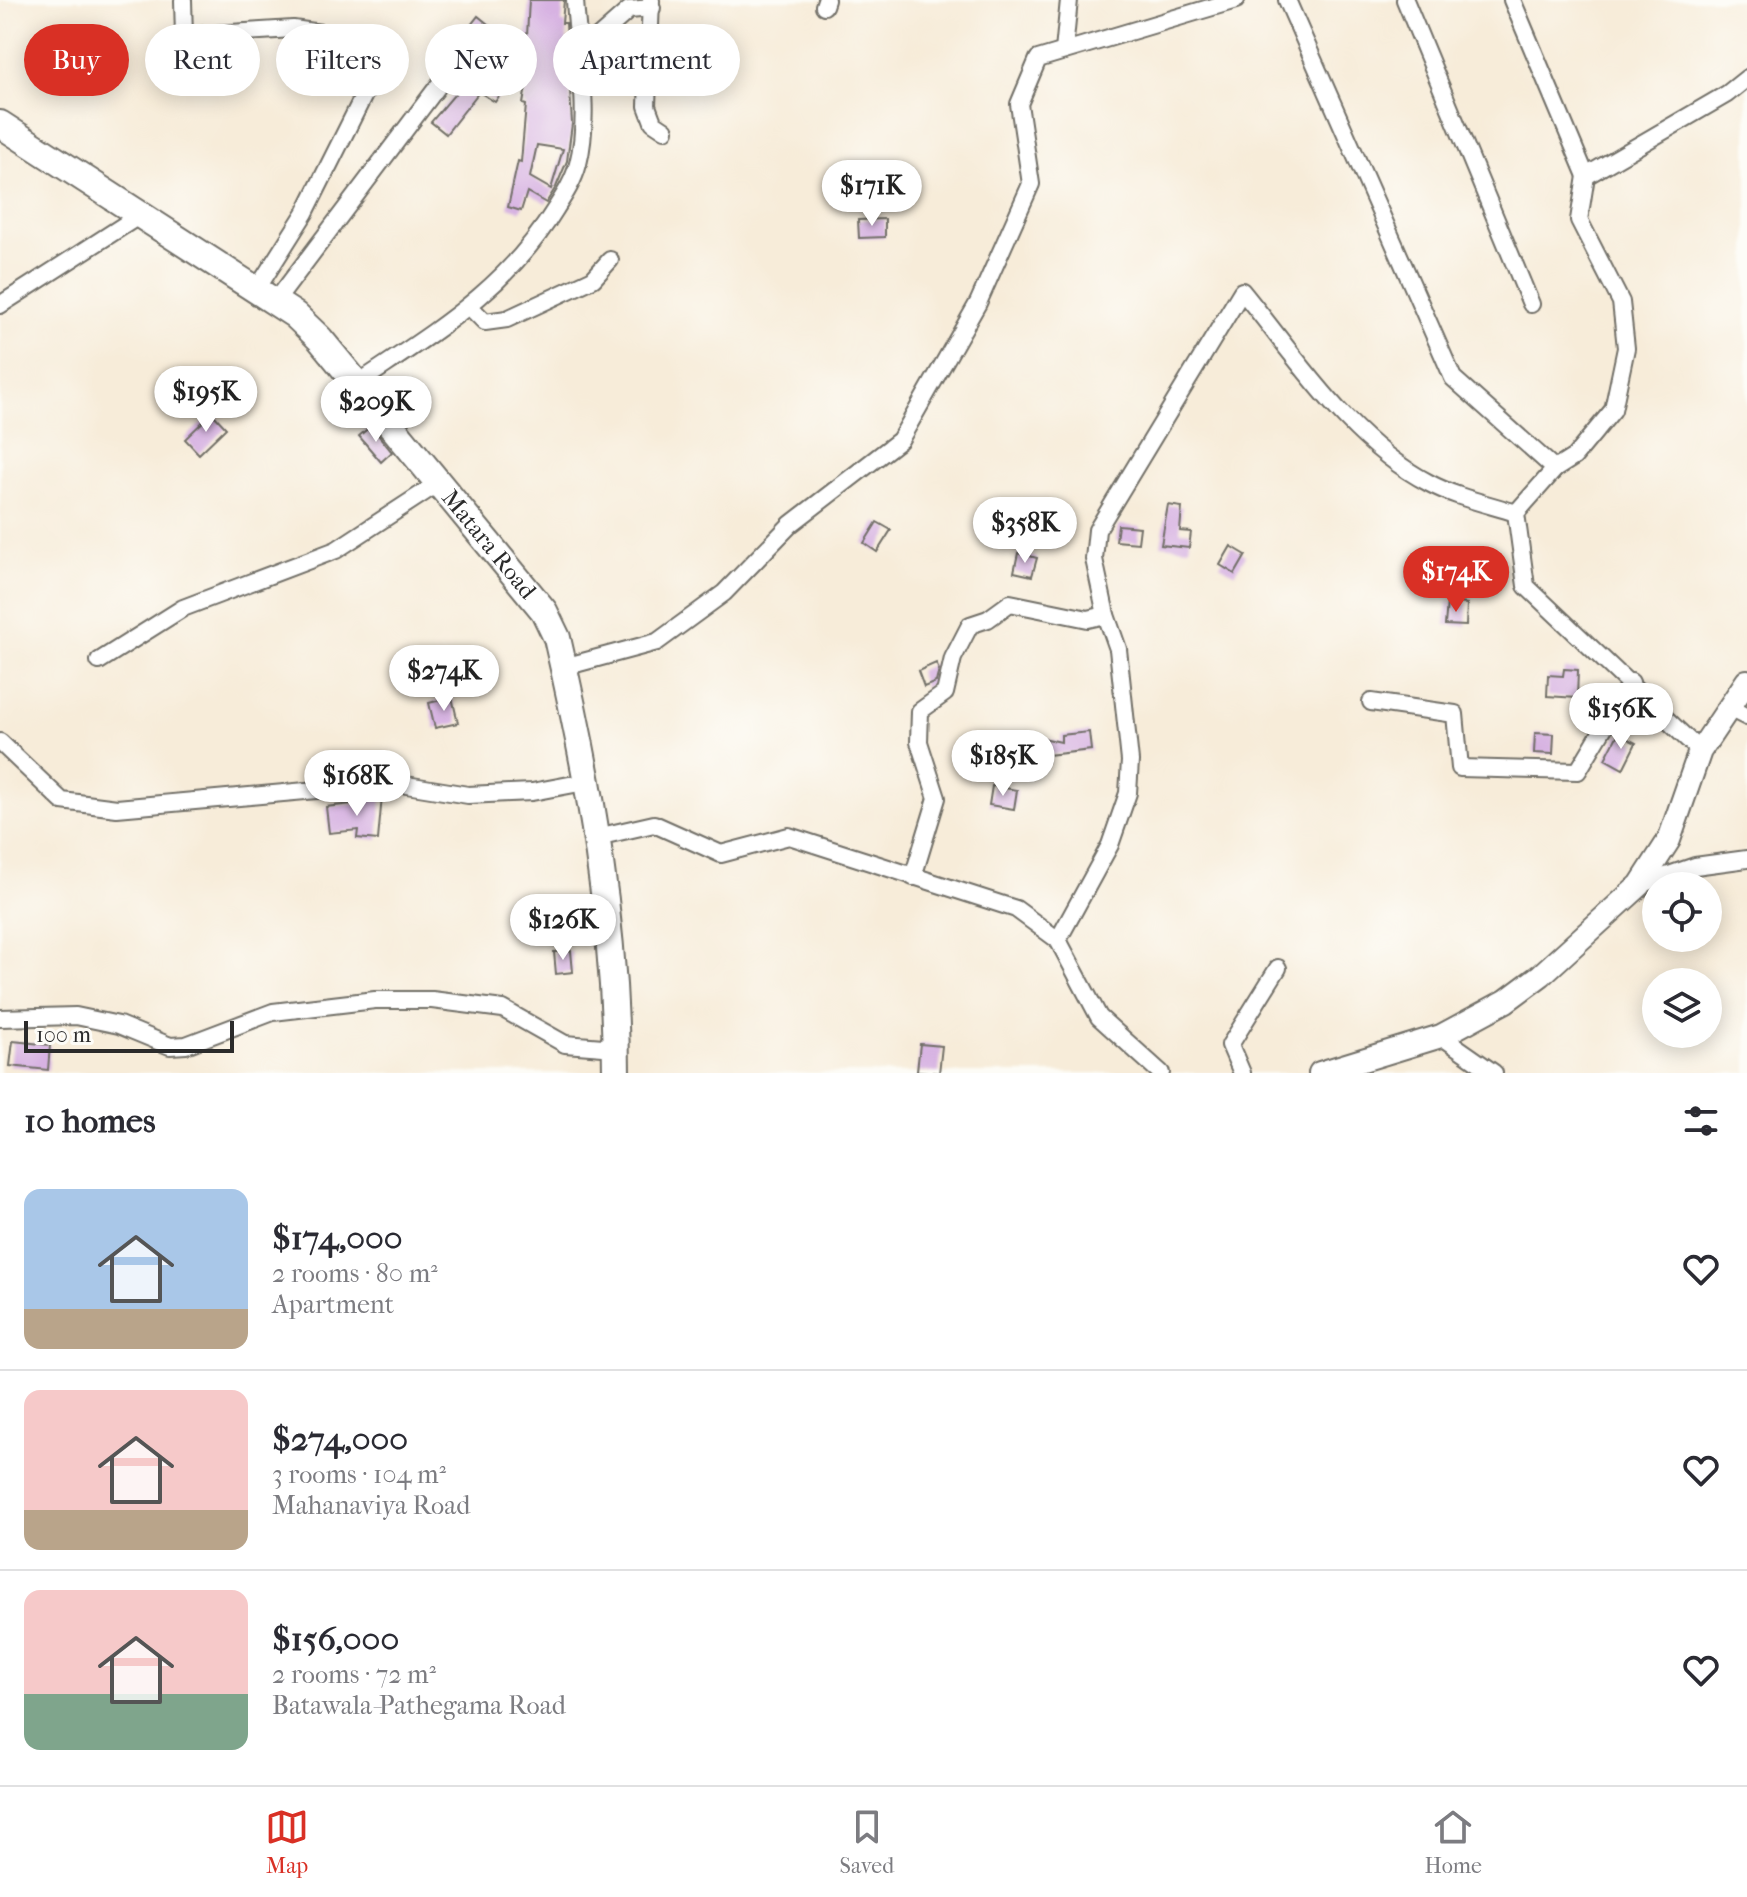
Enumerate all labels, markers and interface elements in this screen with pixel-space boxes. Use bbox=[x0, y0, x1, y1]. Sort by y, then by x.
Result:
chip: Buy bbox=[24, 24, 129, 96]
chip: Rent bbox=[145, 24, 260, 96]
chip: Filters bbox=[276, 24, 409, 96]
chip: New bbox=[425, 24, 537, 96]
chip: Apartment bbox=[553, 24, 740, 96]
pin: $171K bbox=[816, 160, 928, 228]
text: $171K bbox=[840, 170, 904, 201]
pin: $195K bbox=[150, 366, 262, 434]
text: $195K bbox=[172, 376, 240, 407]
pin: $209K bbox=[320, 376, 432, 444]
text: $209K bbox=[339, 386, 413, 417]
street label: Matara Road bbox=[436, 484, 543, 605]
pin: $358K bbox=[969, 497, 1081, 565]
text: $358K bbox=[991, 507, 1059, 538]
pin: $174K bbox=[1400, 546, 1512, 614]
text: $174K bbox=[1421, 556, 1491, 587]
pin: $274K bbox=[388, 645, 500, 713]
text: $274K bbox=[407, 655, 481, 686]
pin: $156K bbox=[1565, 683, 1677, 751]
text: $156K bbox=[1587, 693, 1655, 724]
pin: $185K bbox=[947, 730, 1059, 798]
text: $185K bbox=[970, 740, 1036, 771]
pin: $168K bbox=[301, 750, 413, 818]
text: $168K bbox=[322, 760, 392, 791]
map controls bbox=[1642, 872, 1722, 1048]
button: locate bbox=[1642, 872, 1722, 952]
pin: $126K bbox=[507, 894, 619, 962]
text: $126K bbox=[528, 904, 598, 935]
button: layers bbox=[1642, 968, 1722, 1048]
scale bar bbox=[24, 1017, 234, 1053]
text: 100 m bbox=[36, 1022, 91, 1048]
icon: filters bbox=[1679, 1099, 1723, 1143]
text: 10 homes bbox=[24, 1101, 155, 1141]
text: $174,000 bbox=[272, 1218, 403, 1258]
icon: home bbox=[88, 1221, 184, 1317]
icon: heart bbox=[1679, 1247, 1723, 1291]
text: 2 rooms · 80 m² bbox=[272, 1258, 438, 1289]
text: Apartment bbox=[272, 1289, 394, 1320]
text: $274,000 bbox=[272, 1419, 408, 1459]
icon: home bbox=[88, 1422, 184, 1518]
icon: heart bbox=[1679, 1448, 1723, 1492]
text: 3 rooms · 104 m² bbox=[272, 1459, 446, 1490]
text: Mahanaviya Road bbox=[272, 1490, 470, 1521]
text: $156,000 bbox=[272, 1619, 399, 1659]
icon: home bbox=[88, 1622, 184, 1718]
icon: heart bbox=[1679, 1648, 1723, 1692]
text: 2 rooms · 72 m² bbox=[272, 1659, 436, 1690]
text: Batawala-Pathegama Road bbox=[272, 1690, 566, 1721]
tab: Map bbox=[265, 1805, 309, 1879]
tab: Saved bbox=[840, 1805, 894, 1879]
tab: Home bbox=[1425, 1805, 1482, 1879]

